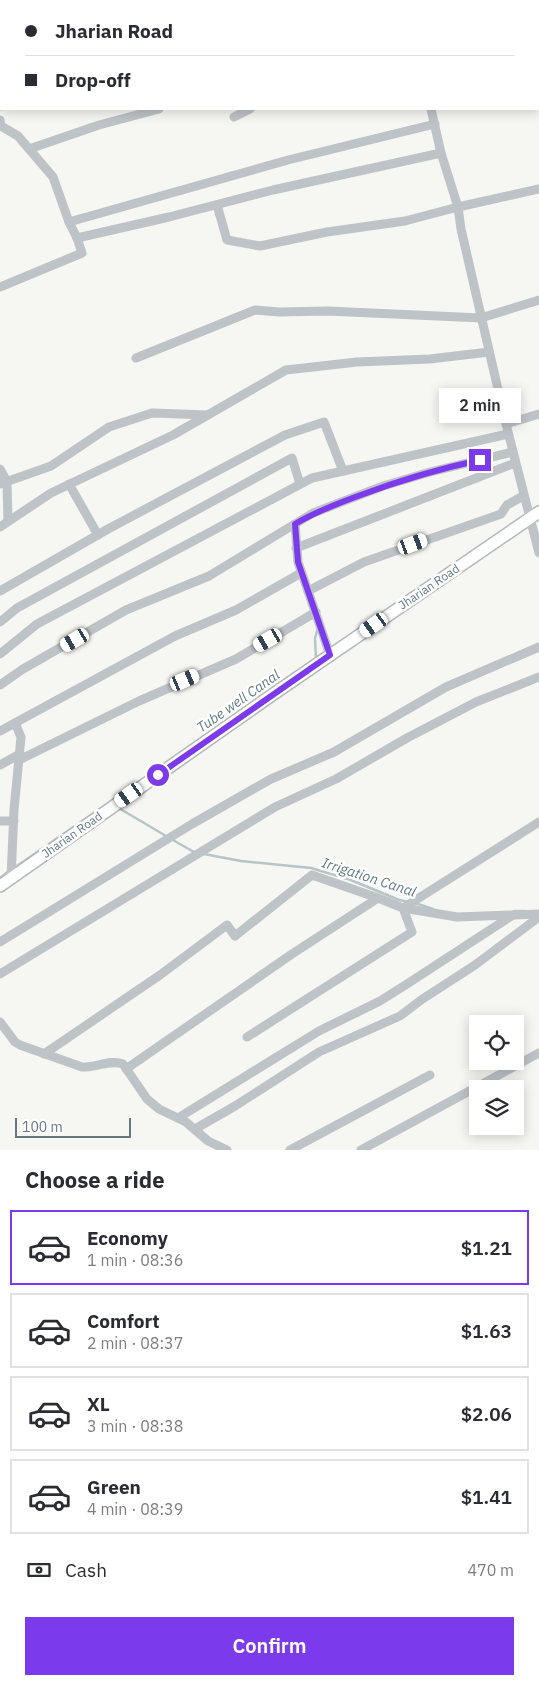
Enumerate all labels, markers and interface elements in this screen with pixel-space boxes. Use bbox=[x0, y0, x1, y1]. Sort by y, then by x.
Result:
text: Jharian Road bbox=[55, 19, 173, 43]
text: Drop-off bbox=[55, 68, 131, 92]
callout: 2 min bbox=[439, 388, 521, 422]
text: 2 min bbox=[459, 395, 501, 415]
route end bbox=[469, 449, 491, 471]
car bbox=[396, 532, 429, 556]
street label: Jharian Road bbox=[395, 561, 462, 612]
car bbox=[357, 610, 390, 640]
car bbox=[58, 626, 91, 654]
car bbox=[251, 626, 284, 654]
water label: Tube well Canal bbox=[193, 665, 283, 736]
car bbox=[168, 667, 201, 693]
route start bbox=[147, 764, 169, 786]
car bbox=[112, 780, 145, 810]
street label: Jharian Road bbox=[39, 808, 105, 861]
water label: Irrigation Canal bbox=[320, 853, 419, 901]
map controls bbox=[469, 1015, 524, 1135]
button: locate bbox=[469, 1015, 524, 1070]
button: layers bbox=[469, 1080, 524, 1135]
scale bar bbox=[15, 1115, 131, 1138]
text: 100 m bbox=[22, 1118, 63, 1136]
text: Choose a ride bbox=[25, 1165, 165, 1194]
icon: car bbox=[27, 1225, 72, 1270]
text: Economy bbox=[87, 1226, 168, 1250]
text: $1.21 bbox=[461, 1236, 512, 1260]
text: 1 min · 08:36 bbox=[87, 1250, 183, 1270]
icon: car bbox=[27, 1308, 72, 1353]
text: Comfort bbox=[87, 1309, 160, 1333]
text: $1.63 bbox=[461, 1319, 512, 1343]
text: 2 min · 08:37 bbox=[87, 1333, 183, 1353]
icon: car bbox=[27, 1391, 72, 1436]
text: XL bbox=[87, 1392, 110, 1416]
text: $2.06 bbox=[461, 1402, 512, 1426]
text: 3 min · 08:38 bbox=[87, 1416, 183, 1436]
icon: car bbox=[27, 1474, 72, 1519]
text: Green bbox=[87, 1475, 141, 1499]
text: $1.41 bbox=[461, 1485, 512, 1509]
text: 4 min · 08:39 bbox=[87, 1499, 183, 1519]
icon: cash bbox=[25, 1556, 53, 1584]
text: Cash bbox=[65, 1558, 107, 1582]
text: 470 m bbox=[467, 1560, 514, 1580]
button: Confirm bbox=[25, 1617, 514, 1675]

